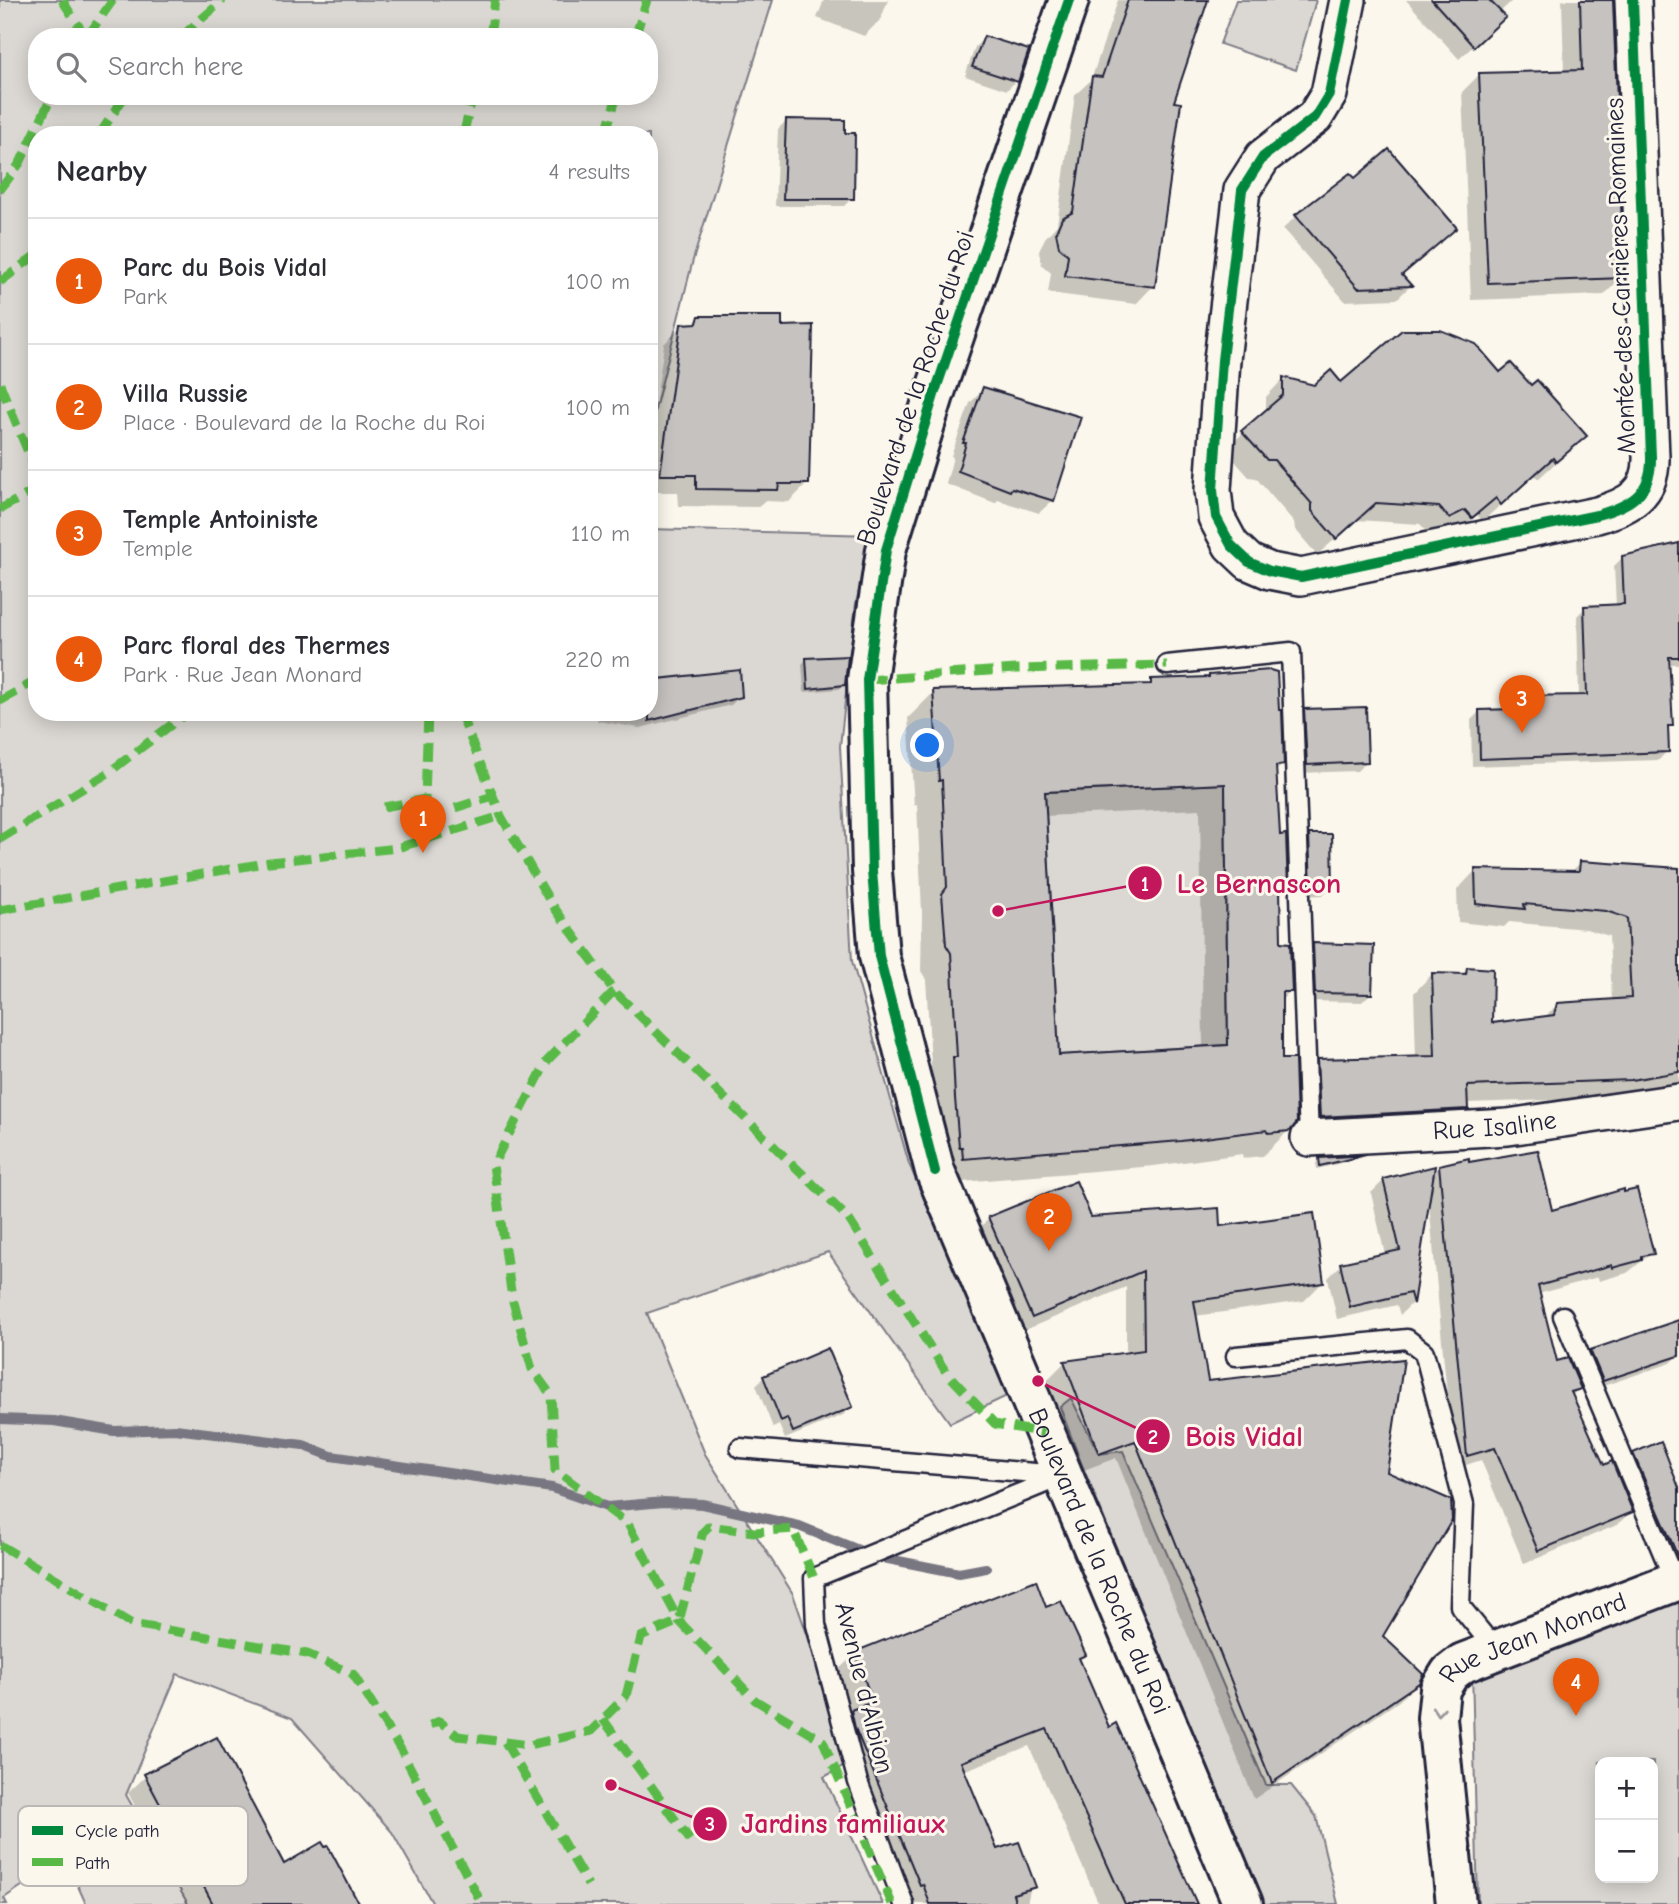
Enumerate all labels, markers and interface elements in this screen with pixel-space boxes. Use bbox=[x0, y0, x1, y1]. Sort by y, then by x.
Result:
search box bbox=[28, 28, 658, 105]
icon: search bbox=[52, 48, 90, 86]
text: Search here bbox=[108, 52, 243, 82]
street label: Montée des Carrières Romaines bbox=[1600, 97, 1642, 455]
text: Nearby bbox=[56, 154, 147, 189]
text: 4 results bbox=[548, 158, 630, 185]
street label: Boulevard de la Roche du Roi bbox=[851, 227, 981, 549]
text: Parc du Bois Vidal bbox=[123, 253, 327, 283]
text: 1 bbox=[74, 268, 84, 295]
text: 100 m bbox=[566, 268, 630, 295]
text: Park bbox=[123, 283, 167, 310]
text: Villa Russie bbox=[123, 379, 248, 409]
text: 2 bbox=[73, 394, 85, 421]
text: 100 m bbox=[566, 394, 630, 421]
text: Place · Boulevard de la Roche du Roi bbox=[123, 409, 486, 436]
text: Temple Antoiniste bbox=[123, 505, 318, 535]
text: 3 bbox=[73, 520, 85, 547]
text: 110 m bbox=[571, 520, 630, 547]
text: Temple bbox=[123, 535, 192, 562]
text: Parc floral des Thermes bbox=[123, 631, 390, 661]
text: 4 bbox=[74, 646, 84, 673]
text: 220 m bbox=[565, 646, 630, 673]
text: Park · Rue Jean Monard bbox=[123, 661, 362, 688]
pin: 3 bbox=[1499, 675, 1545, 733]
your location bbox=[910, 728, 944, 762]
pin: 1 bbox=[400, 795, 446, 853]
callout: Le Bernascon bbox=[1128, 859, 1355, 908]
text: Le Bernascon bbox=[1177, 868, 1341, 900]
text: 1 bbox=[1141, 872, 1149, 896]
street label: Rue Isaline bbox=[1432, 1105, 1558, 1146]
pin: 2 bbox=[1026, 1193, 1072, 1251]
street label: Boulevard de la Roche du Roi bbox=[1021, 1404, 1177, 1719]
callout: Bois Vidal bbox=[1136, 1412, 1316, 1461]
text: Bois Vidal bbox=[1185, 1421, 1303, 1453]
text: 2 bbox=[1148, 1425, 1158, 1449]
street label: Rue Jean Monard bbox=[1433, 1587, 1631, 1688]
street label: Avenue d'Albion bbox=[828, 1599, 900, 1777]
pin: 4 bbox=[1553, 1658, 1599, 1716]
one-way arrow bbox=[1431, 1706, 1446, 1717]
map controls bbox=[1595, 1757, 1658, 1883]
button: + bbox=[1595, 1757, 1658, 1820]
callout: Jardins familiaux bbox=[692, 1799, 959, 1848]
legend bbox=[18, 1806, 248, 1886]
text: Jardins familiaux bbox=[741, 1808, 945, 1840]
text: 3 bbox=[705, 1812, 715, 1836]
text: Cycle path bbox=[75, 1820, 160, 1842]
button: − bbox=[1595, 1820, 1658, 1883]
text: Path bbox=[75, 1852, 110, 1874]

